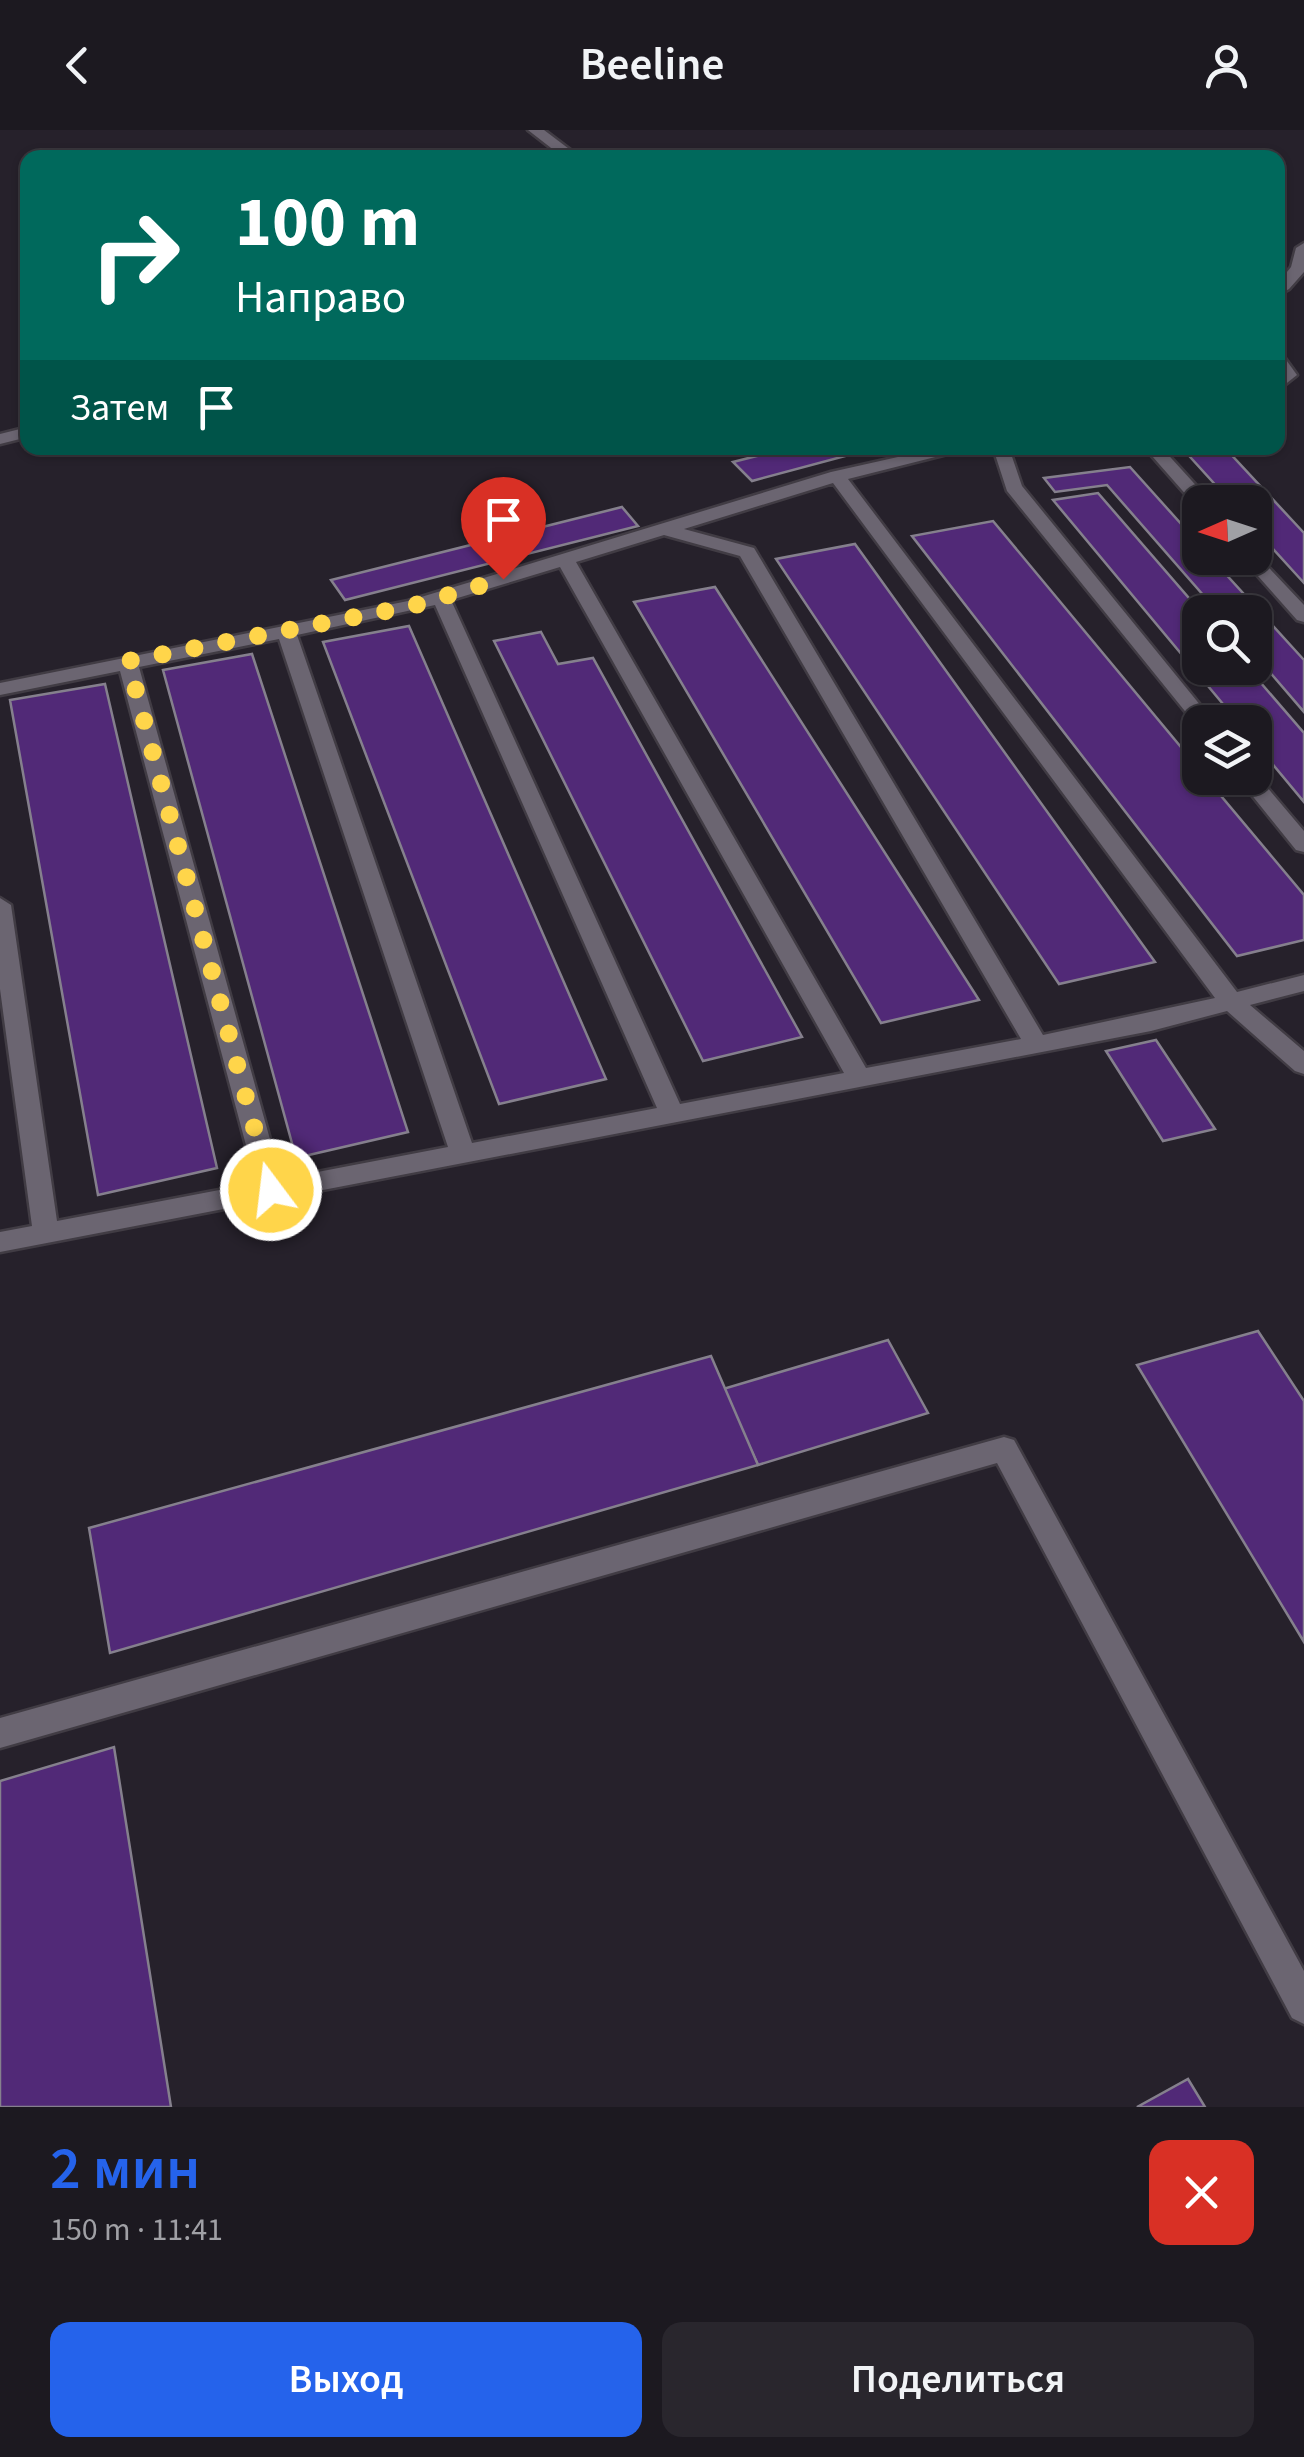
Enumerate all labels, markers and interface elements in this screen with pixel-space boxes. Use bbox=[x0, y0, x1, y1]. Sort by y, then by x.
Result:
text: Beeline bbox=[580, 33, 724, 97]
icon: back bbox=[50, 38, 105, 93]
icon: person bbox=[1199, 38, 1254, 93]
text: 100 m bbox=[235, 173, 420, 273]
icon: right bbox=[70, 190, 200, 320]
text: Направо bbox=[235, 266, 406, 330]
icon: arrive bbox=[189, 380, 244, 435]
text: Затем bbox=[70, 381, 169, 435]
pin bbox=[461, 477, 546, 580]
north arrow bbox=[1182, 485, 1272, 575]
map controls bbox=[1182, 485, 1272, 795]
icon: arrive bbox=[476, 492, 531, 547]
button: search bbox=[1182, 595, 1272, 685]
button: layers bbox=[1182, 705, 1272, 795]
position arrow bbox=[219, 1138, 323, 1242]
text: 2 мин bbox=[50, 2127, 200, 2212]
button: close bbox=[1149, 2140, 1254, 2245]
text: 150 m · 11:41 bbox=[50, 2207, 223, 2253]
button: Выход bbox=[50, 2322, 642, 2437]
button: Поделиться bbox=[662, 2322, 1254, 2437]

